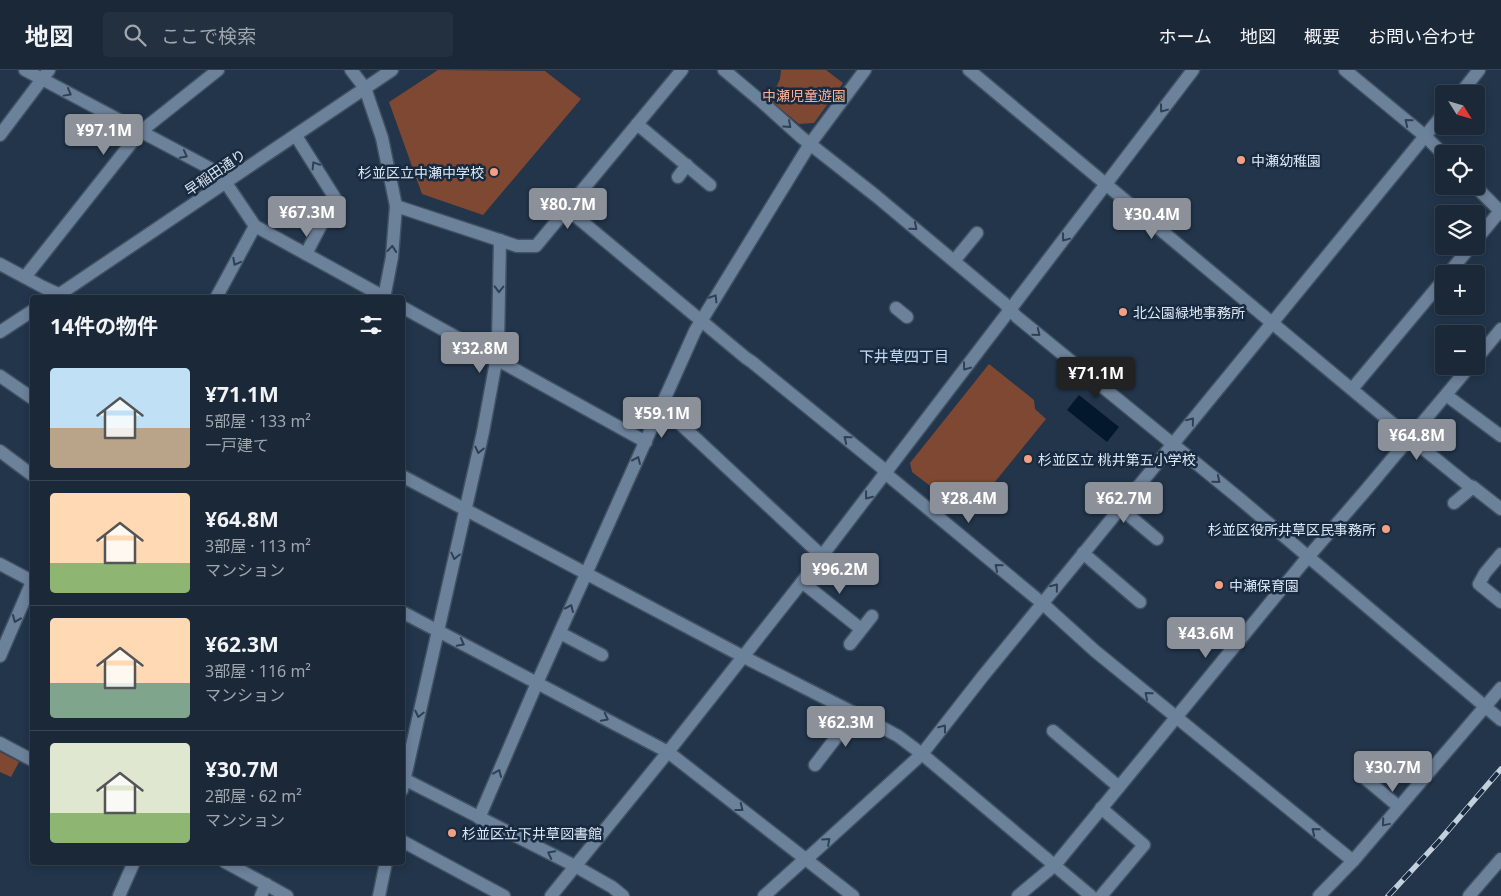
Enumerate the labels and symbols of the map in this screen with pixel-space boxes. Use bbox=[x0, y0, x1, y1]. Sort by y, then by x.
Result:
north arrow bbox=[1435, 85, 1485, 135]
park label: 中瀬児童遊園 bbox=[762, 86, 846, 105]
one-way arrow bbox=[63, 87, 72, 97]
one-way arrow bbox=[1161, 103, 1169, 112]
pin: ¥97.1M bbox=[63, 114, 145, 156]
one-way arrow bbox=[782, 119, 791, 128]
one-way arrow bbox=[1405, 119, 1414, 127]
street label: 早稲田通り bbox=[181, 145, 249, 199]
one-way arrow bbox=[178, 149, 187, 159]
place label: 中瀬幼稚園 bbox=[1251, 151, 1321, 170]
marker: 中瀬幼稚園 bbox=[1235, 154, 1247, 166]
one-way arrow bbox=[311, 162, 321, 171]
place label: 杉並区立中瀬中学校 bbox=[358, 163, 484, 182]
marker: 杉並区立中瀬中学校 bbox=[488, 166, 500, 178]
pin: ¥80.7M bbox=[527, 188, 609, 230]
pin: ¥67.3M bbox=[266, 196, 348, 238]
pin: ¥30.4M bbox=[1111, 198, 1193, 240]
one-way arrow bbox=[908, 222, 917, 231]
one-way arrow bbox=[1062, 232, 1071, 242]
one-way arrow bbox=[387, 244, 398, 252]
one-way arrow bbox=[232, 256, 242, 265]
one-way arrow bbox=[494, 286, 504, 293]
one-way arrow bbox=[708, 294, 717, 303]
place label: 北公園緑地事務所 bbox=[1133, 303, 1245, 322]
marker: 北公園緑地事務所 bbox=[1117, 306, 1129, 318]
one-way arrow bbox=[1031, 327, 1040, 335]
pin: ¥32.8M bbox=[439, 332, 521, 374]
district label: 下井草四丁目 bbox=[859, 346, 949, 366]
pin: ¥71.1M bbox=[1055, 356, 1137, 399]
one-way arrow bbox=[964, 361, 972, 370]
pin: ¥59.1M bbox=[621, 396, 703, 439]
one-way arrow bbox=[1186, 417, 1195, 426]
pin: ¥64.8M bbox=[1376, 418, 1458, 461]
one-way arrow bbox=[844, 436, 853, 445]
one-way arrow bbox=[474, 445, 485, 454]
place label: 杉並区立 桃井第五小学校 bbox=[1038, 450, 1196, 469]
marker: 杉並区立 桃井第五小学校 bbox=[1022, 453, 1034, 465]
one-way arrow bbox=[631, 456, 642, 465]
one-way arrow bbox=[1211, 475, 1220, 484]
pin: ¥28.4M bbox=[928, 482, 1010, 524]
pin: ¥62.7M bbox=[1083, 482, 1165, 524]
one-way arrow bbox=[865, 490, 873, 499]
place label: 杉並区役所井草区民事務所 bbox=[1208, 520, 1376, 539]
marker: 杉並区役所井草区民事務所 bbox=[1380, 523, 1392, 535]
one-way arrow bbox=[450, 551, 461, 560]
pin: ¥96.2M bbox=[799, 552, 881, 595]
one-way arrow bbox=[995, 564, 1004, 572]
place label: 中瀬保育園 bbox=[1229, 576, 1299, 595]
marker: 中瀬保育園 bbox=[1213, 579, 1225, 591]
one-way arrow bbox=[1050, 584, 1058, 593]
one-way arrow bbox=[564, 604, 575, 613]
one-way arrow bbox=[12, 614, 23, 623]
pin: ¥43.6M bbox=[1165, 616, 1247, 659]
one-way arrow bbox=[456, 637, 465, 647]
one-way arrow bbox=[1145, 692, 1154, 700]
pin: ¥62.3M bbox=[805, 706, 887, 748]
one-way arrow bbox=[414, 710, 425, 719]
one-way arrow bbox=[600, 712, 609, 722]
one-way arrow bbox=[937, 724, 946, 734]
pin: ¥30.7M bbox=[1352, 750, 1434, 793]
one-way arrow bbox=[492, 769, 503, 778]
one-way arrow bbox=[734, 802, 744, 811]
one-way arrow bbox=[1381, 818, 1390, 827]
place label: 杉並区立下井草図書館 bbox=[462, 824, 602, 843]
marker: 杉並区立下井草図書館 bbox=[446, 827, 458, 839]
one-way arrow bbox=[1311, 827, 1320, 836]
one-way arrow bbox=[822, 838, 831, 847]
one-way arrow bbox=[547, 850, 556, 860]

